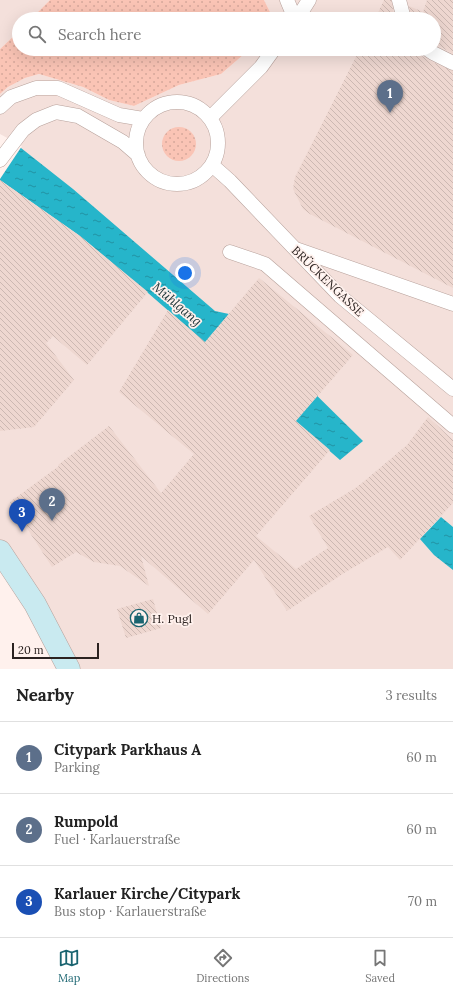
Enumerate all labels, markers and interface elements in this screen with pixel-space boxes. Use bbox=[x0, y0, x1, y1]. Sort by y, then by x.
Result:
search box bbox=[12, 12, 441, 56]
icon: search bbox=[26, 23, 48, 45]
text: Search here bbox=[58, 25, 141, 44]
pin: 1 bbox=[377, 80, 403, 113]
street label: BRÜCKENGASSE bbox=[289, 243, 367, 319]
your location bbox=[175, 263, 195, 283]
water label: Mühlgang bbox=[149, 278, 205, 330]
pin: 2 bbox=[39, 488, 65, 521]
pin: 3 bbox=[9, 499, 35, 532]
shop icon: H. Pugl bbox=[129, 608, 149, 628]
place label: H. Pugl bbox=[152, 611, 192, 626]
scale bar bbox=[12, 641, 99, 660]
text: 20 m bbox=[18, 643, 43, 657]
text: Nearby bbox=[16, 684, 74, 706]
text: 3 results bbox=[385, 687, 437, 704]
text: Citypark Parkhaus A bbox=[54, 740, 201, 759]
text: 1 bbox=[26, 749, 32, 766]
text: 60 m bbox=[406, 749, 437, 766]
text: Parking bbox=[54, 759, 100, 776]
text: Rumpold bbox=[54, 812, 118, 831]
text: 2 bbox=[26, 821, 32, 838]
text: 60 m bbox=[406, 821, 437, 838]
text: Fuel · Karlauerstraße bbox=[54, 831, 180, 848]
text: Karlauer Kirche/Citypark bbox=[54, 884, 240, 903]
text: 3 bbox=[25, 893, 33, 910]
text: 70 m bbox=[408, 893, 437, 910]
text: Bus stop · Karlauerstraße bbox=[54, 903, 207, 920]
tab: Map bbox=[58, 947, 80, 985]
tab: Directions bbox=[196, 947, 249, 985]
tab: Saved bbox=[365, 947, 395, 985]

